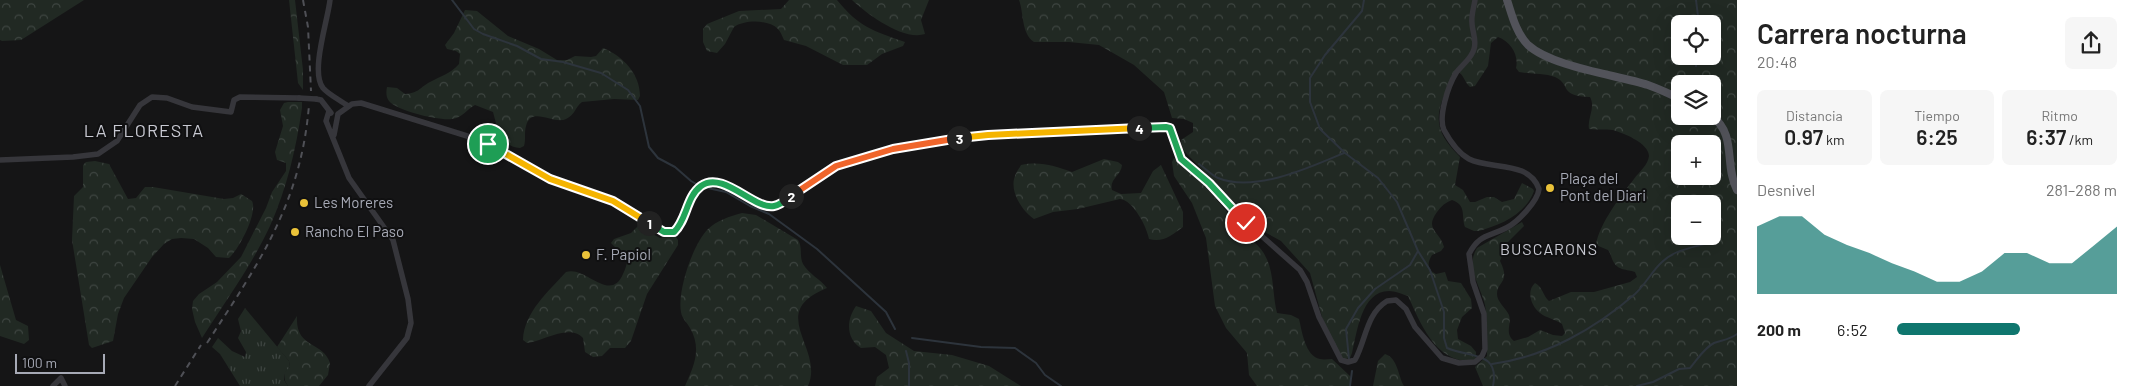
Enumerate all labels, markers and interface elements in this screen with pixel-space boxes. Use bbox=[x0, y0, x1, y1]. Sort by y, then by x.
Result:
map controls bbox=[1671, 15, 1721, 245]
button: locate bbox=[1671, 15, 1721, 65]
text: Carrera nocturna bbox=[1757, 16, 1967, 50]
button: share bbox=[2065, 17, 2117, 69]
text: 20:48 bbox=[1757, 52, 1797, 71]
button: layers bbox=[1671, 75, 1721, 125]
text: Distancia bbox=[1786, 107, 1843, 124]
text: Tiempo bbox=[1914, 107, 1960, 124]
text: Ritmo bbox=[2041, 107, 2078, 124]
pin: 4 bbox=[1126, 116, 1152, 140]
district label: LA FLORESTA bbox=[84, 119, 204, 141]
text: 4 bbox=[1135, 120, 1144, 137]
pin bbox=[467, 123, 509, 165]
text: 0.97 bbox=[1784, 124, 1823, 149]
text: 6:25 bbox=[1916, 124, 1958, 149]
text: 6:37 bbox=[2026, 124, 2066, 149]
pin: 3 bbox=[946, 126, 972, 150]
icon: arrive bbox=[474, 130, 502, 158]
text: 3 bbox=[956, 130, 963, 147]
text: km bbox=[1823, 131, 1845, 148]
text: /km bbox=[2066, 131, 2093, 148]
button: + bbox=[1671, 135, 1721, 185]
place label: Plaça del Pont del Diari bbox=[1560, 169, 1646, 204]
text: Desnivel bbox=[1757, 180, 1815, 199]
text: 281–288 m bbox=[2046, 180, 2117, 199]
marker: Plaça del Pont del Diari bbox=[1544, 182, 1556, 194]
pin: 2 bbox=[778, 184, 804, 208]
text: 2 bbox=[788, 188, 795, 205]
place label: Les Moreres bbox=[314, 193, 393, 211]
button: − bbox=[1671, 195, 1721, 245]
marker: Les Moreres bbox=[298, 197, 310, 209]
pin bbox=[1225, 202, 1267, 244]
icon: check bbox=[1232, 209, 1260, 237]
pin: 1 bbox=[636, 210, 662, 236]
text: 1 bbox=[647, 215, 652, 232]
place label: Rancho El Paso bbox=[305, 222, 404, 240]
marker: Rancho El Paso bbox=[289, 226, 301, 238]
district label: BUSCARONS bbox=[1500, 239, 1598, 258]
place label: F. Papiol bbox=[596, 245, 651, 263]
marker: F. Papiol bbox=[580, 249, 592, 261]
text: 200 m bbox=[1757, 320, 1801, 339]
text: 6:52 bbox=[1837, 320, 1867, 339]
scale bar bbox=[15, 351, 105, 374]
text: 100 m bbox=[22, 354, 57, 371]

